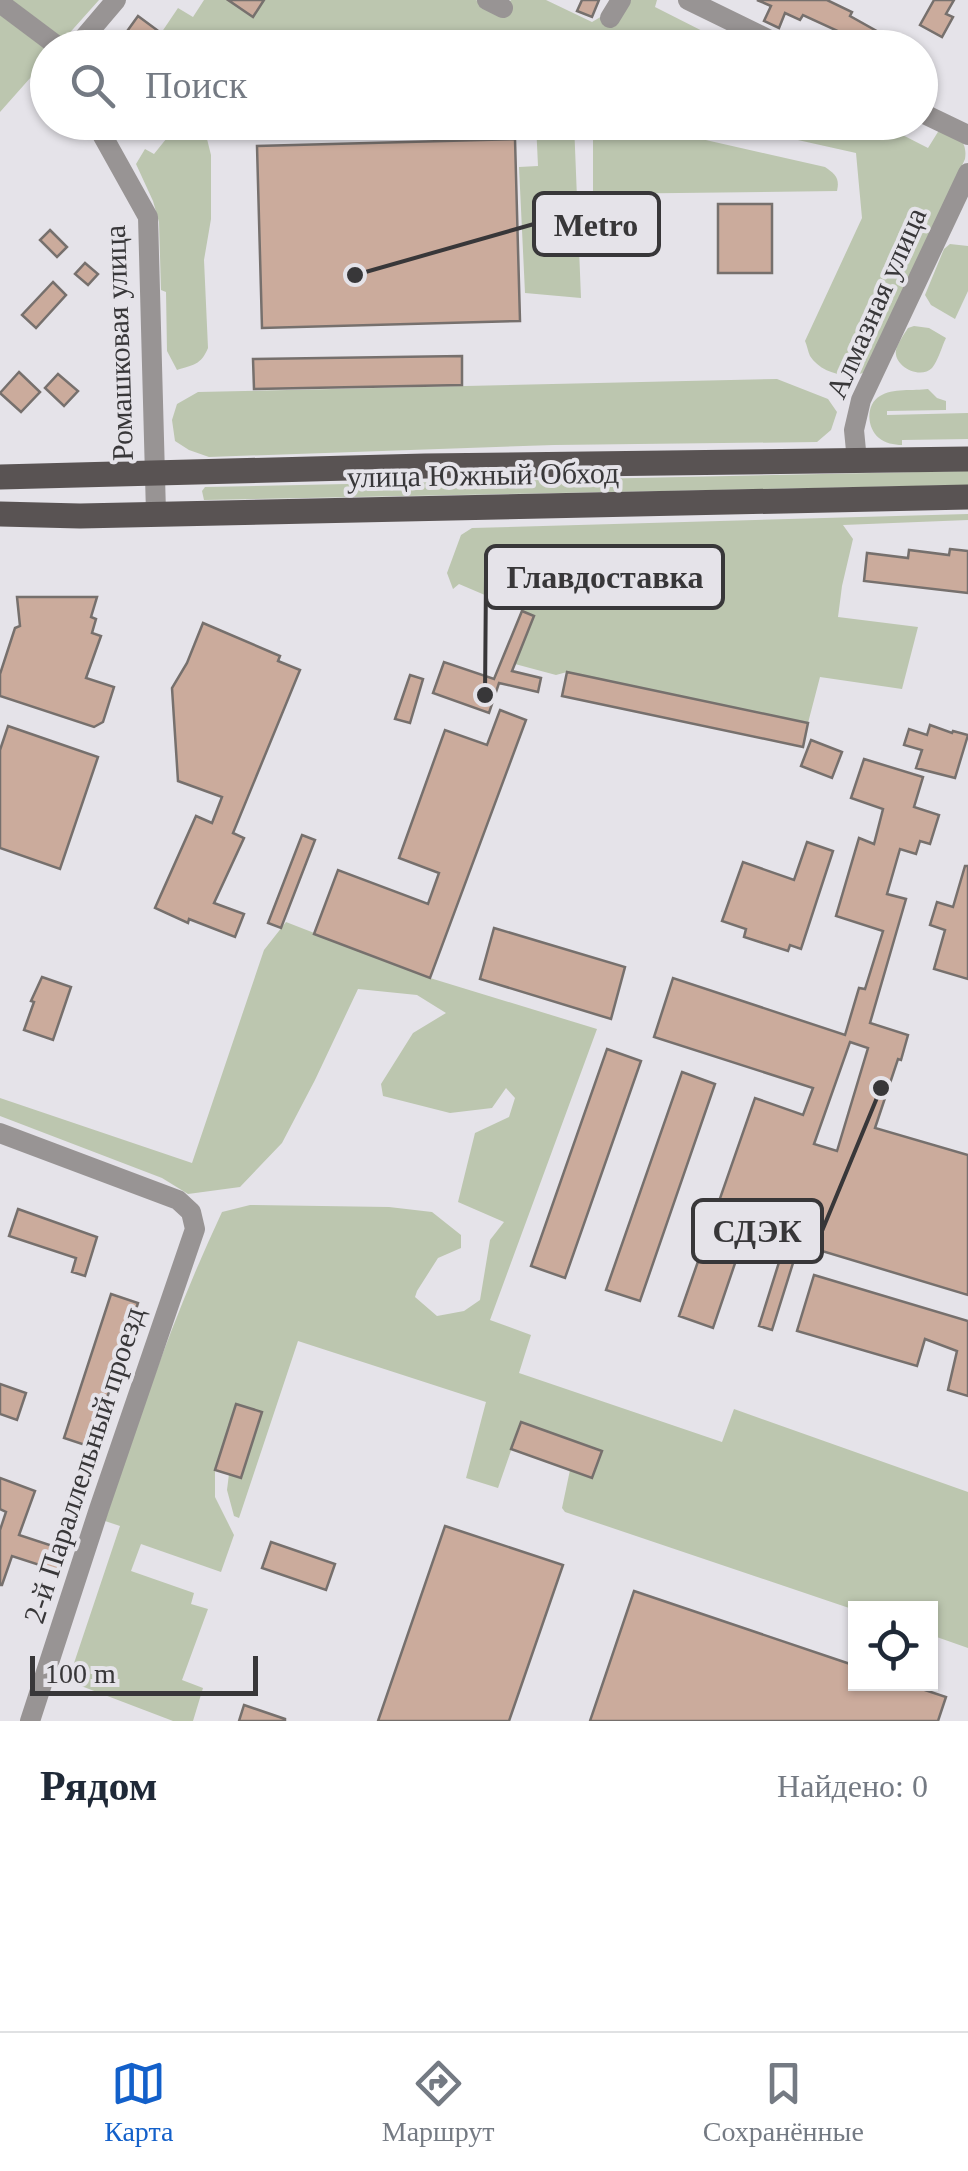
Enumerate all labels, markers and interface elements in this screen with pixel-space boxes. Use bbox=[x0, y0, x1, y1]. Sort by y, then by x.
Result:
search box bbox=[30, 30, 938, 140]
icon: search bbox=[65, 58, 120, 113]
text: Поиск bbox=[145, 64, 247, 106]
callout: Metro bbox=[534, 193, 659, 255]
street label: Алмазная улица bbox=[819, 202, 932, 403]
text: Metro bbox=[554, 207, 638, 243]
street label: Ромашковая улица bbox=[98, 224, 139, 462]
street label: улица Южный Обход bbox=[347, 456, 619, 493]
callout: Главдоставка bbox=[486, 546, 723, 608]
text: Главдоставка bbox=[507, 559, 703, 595]
callout: СДЭК bbox=[693, 1200, 822, 1262]
text: СДЭК bbox=[712, 1213, 802, 1249]
street label: 2-й Параллельный проезд bbox=[17, 1303, 150, 1627]
map controls bbox=[848, 1601, 938, 1691]
button: locate bbox=[848, 1601, 938, 1691]
scale bar bbox=[30, 1651, 258, 1696]
text: 100 m bbox=[45, 1658, 116, 1689]
text: Рядом bbox=[40, 1763, 157, 1809]
text: Найдено: 0 bbox=[777, 1768, 928, 1804]
tab: Карта bbox=[104, 2056, 174, 2148]
tab: Маршрут bbox=[382, 2056, 495, 2148]
tab: Сохранённые bbox=[703, 2056, 864, 2148]

